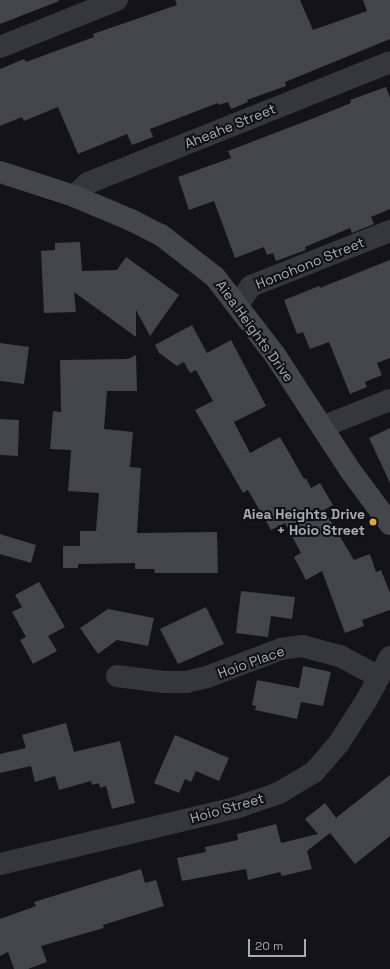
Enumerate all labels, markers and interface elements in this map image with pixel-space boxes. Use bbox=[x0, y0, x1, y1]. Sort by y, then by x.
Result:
street label: Aheahe Street bbox=[182, 100, 278, 152]
street label: Honohono Street bbox=[253, 233, 367, 293]
street label: Aiea Heights Drive bbox=[213, 277, 297, 385]
place label: Aiea Heights Drive + Hoio Street bbox=[243, 506, 365, 538]
marker: Aiea Heights Drive + Hoio Street bbox=[368, 517, 378, 527]
street label: Hoio Place bbox=[215, 642, 287, 682]
street label: Hoio Street bbox=[188, 789, 266, 827]
scale bar bbox=[250, 931, 308, 957]
text: 20 m bbox=[255, 938, 283, 954]

